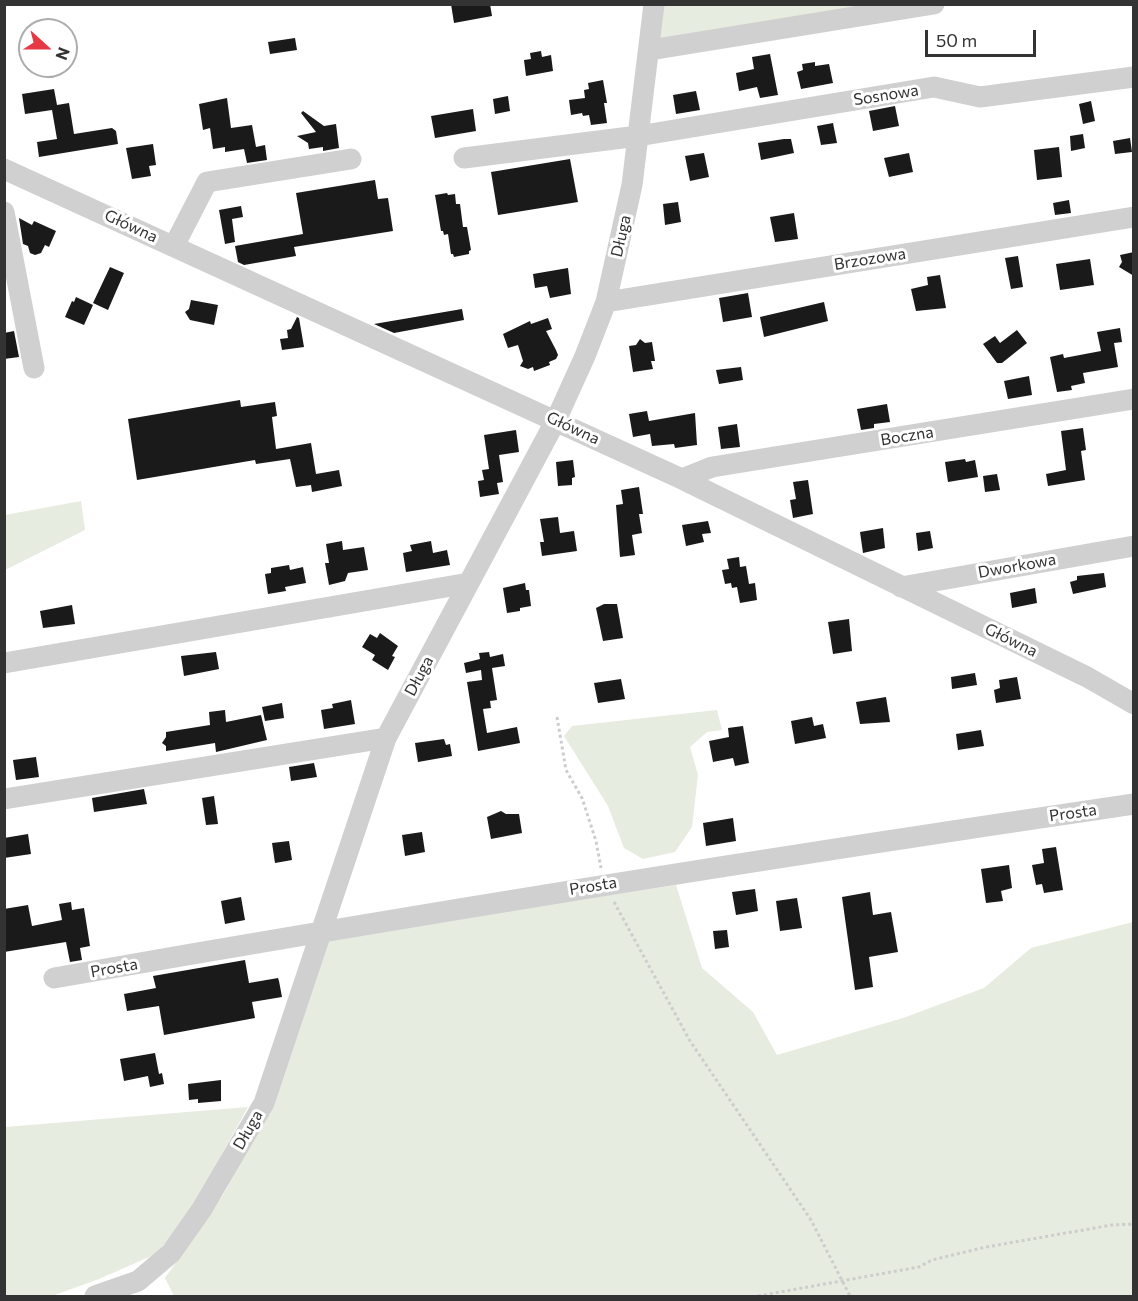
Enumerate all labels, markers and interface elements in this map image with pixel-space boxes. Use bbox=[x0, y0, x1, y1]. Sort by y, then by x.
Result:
north arrow bbox=[18, 18, 78, 78]
scale bar bbox=[928, 18, 1039, 56]
text: 50 m bbox=[936, 29, 977, 51]
text: N bbox=[52, 45, 74, 63]
street label: Sosnowa bbox=[852, 80, 920, 110]
street label: Główna bbox=[101, 205, 161, 247]
street label: Długa bbox=[607, 213, 635, 259]
street label: Brzozowa bbox=[833, 244, 907, 274]
street label: Główna bbox=[543, 407, 603, 449]
street label: Boczna bbox=[879, 422, 935, 450]
street label: Dworkowa bbox=[977, 550, 1057, 582]
street label: Główna bbox=[982, 619, 1040, 661]
street label: Długa bbox=[401, 653, 437, 699]
street label: Prosta bbox=[1048, 800, 1098, 826]
street label: Prosta bbox=[568, 873, 618, 899]
street label: Prosta bbox=[89, 954, 139, 982]
street label: Długa bbox=[229, 1107, 267, 1153]

